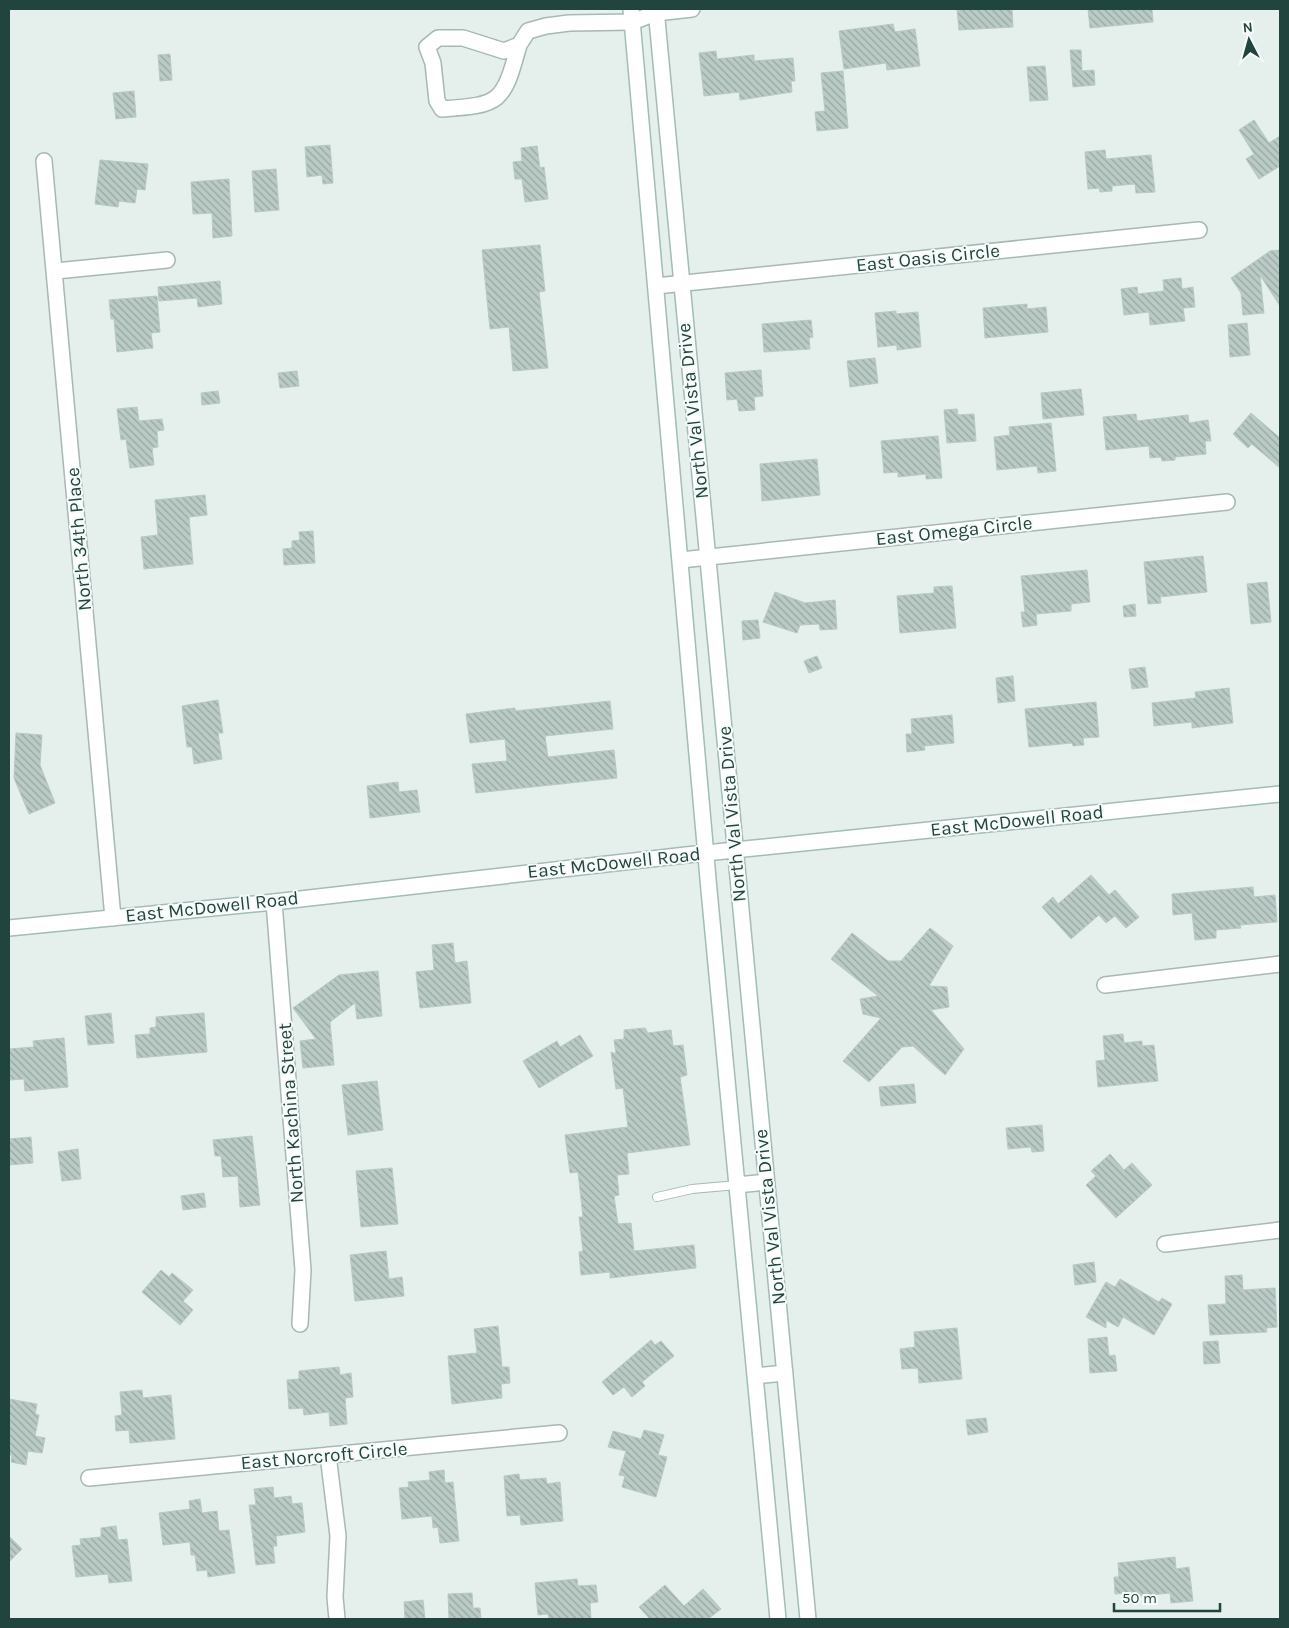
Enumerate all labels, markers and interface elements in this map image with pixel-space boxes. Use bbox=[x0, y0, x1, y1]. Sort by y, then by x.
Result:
north arrow bbox=[1224, 15, 1274, 65]
text: N bbox=[1242, 19, 1254, 37]
street label: East Oasis Circle bbox=[855, 239, 1001, 277]
street label: North Val Vista Drive bbox=[673, 322, 713, 500]
street label: North 34th Place bbox=[62, 466, 96, 612]
street label: East Omega Circle bbox=[875, 512, 1033, 550]
street label: North Val Vista Drive bbox=[713, 725, 751, 903]
street label: East McDowell Road bbox=[929, 801, 1105, 841]
street label: East McDowell Road bbox=[526, 843, 702, 883]
street label: East McDowell Road bbox=[124, 887, 300, 927]
street label: North Kachina Street bbox=[274, 1022, 308, 1204]
street label: North Val Vista Drive bbox=[750, 1128, 790, 1306]
street label: East Norcroft Circle bbox=[240, 1438, 408, 1474]
scale bar bbox=[1114, 1580, 1220, 1612]
text: 50 m bbox=[1122, 1589, 1157, 1607]

